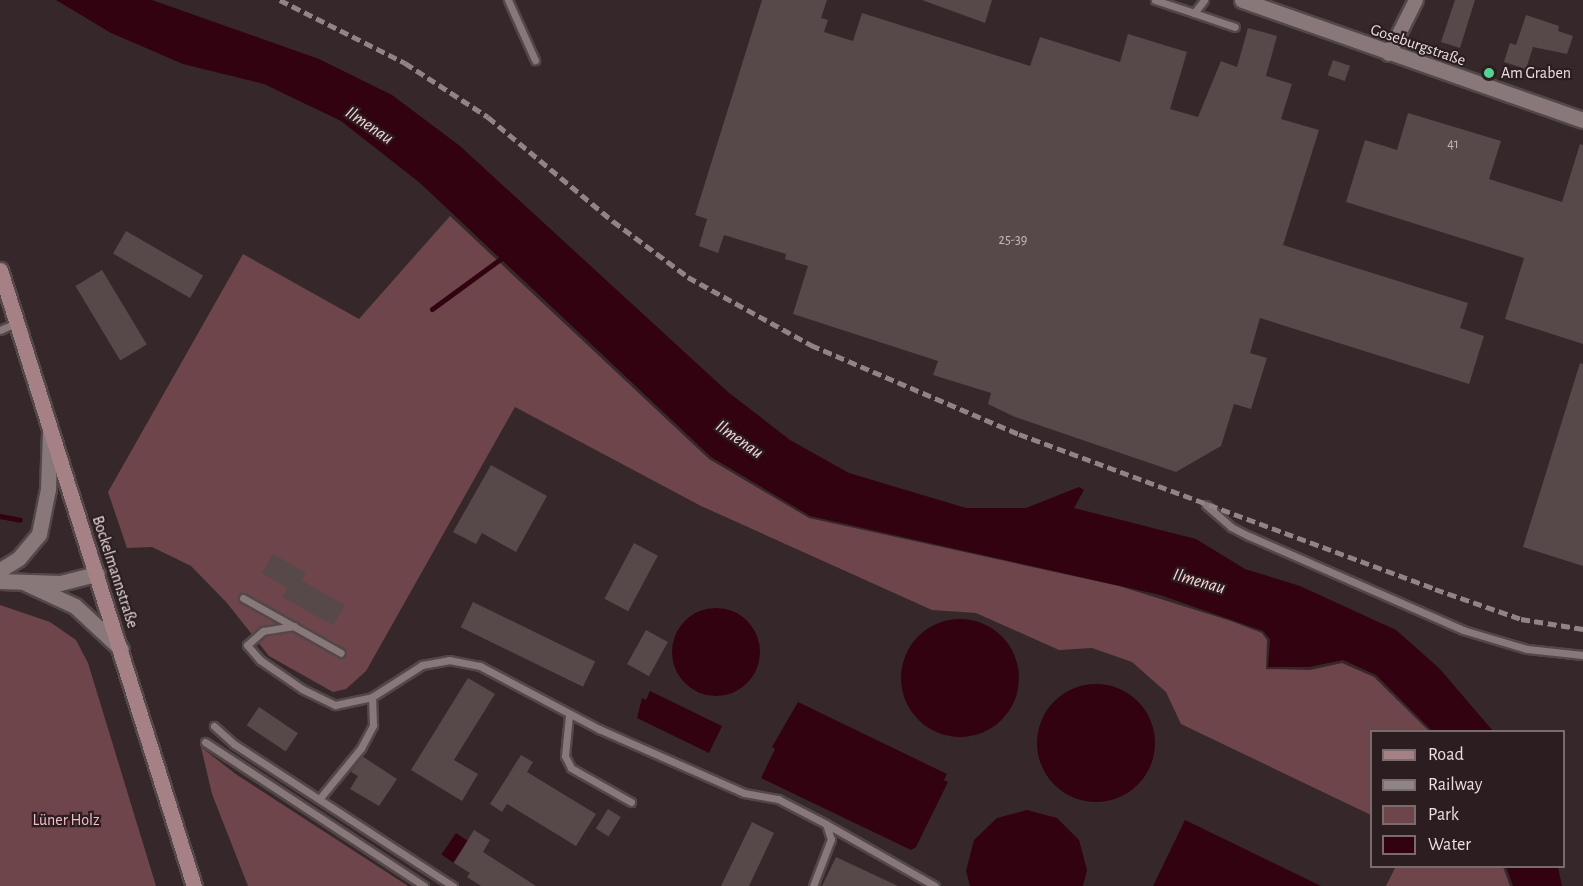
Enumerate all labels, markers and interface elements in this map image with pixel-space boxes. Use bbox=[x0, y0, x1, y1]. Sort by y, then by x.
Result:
street label: Goseburgstraße bbox=[1368, 20, 1468, 70]
place label: Am Graben bbox=[1501, 63, 1571, 83]
marker: Am Graben bbox=[1482, 66, 1496, 80]
water label: Ilmenau bbox=[341, 102, 397, 150]
house number: 41 bbox=[1447, 136, 1459, 152]
house number: 25-39 bbox=[999, 232, 1027, 248]
water label: Ilmenau bbox=[711, 416, 767, 464]
street label: Bockelmannstraße bbox=[88, 513, 142, 631]
water label: Ilmenau bbox=[1170, 564, 1228, 600]
legend bbox=[1370, 730, 1565, 868]
text: Road bbox=[1428, 746, 1464, 764]
text: Railway bbox=[1428, 776, 1482, 794]
text: Park bbox=[1428, 806, 1459, 824]
park label: Lüner Holz bbox=[32, 810, 100, 830]
text: Water bbox=[1428, 836, 1471, 854]

